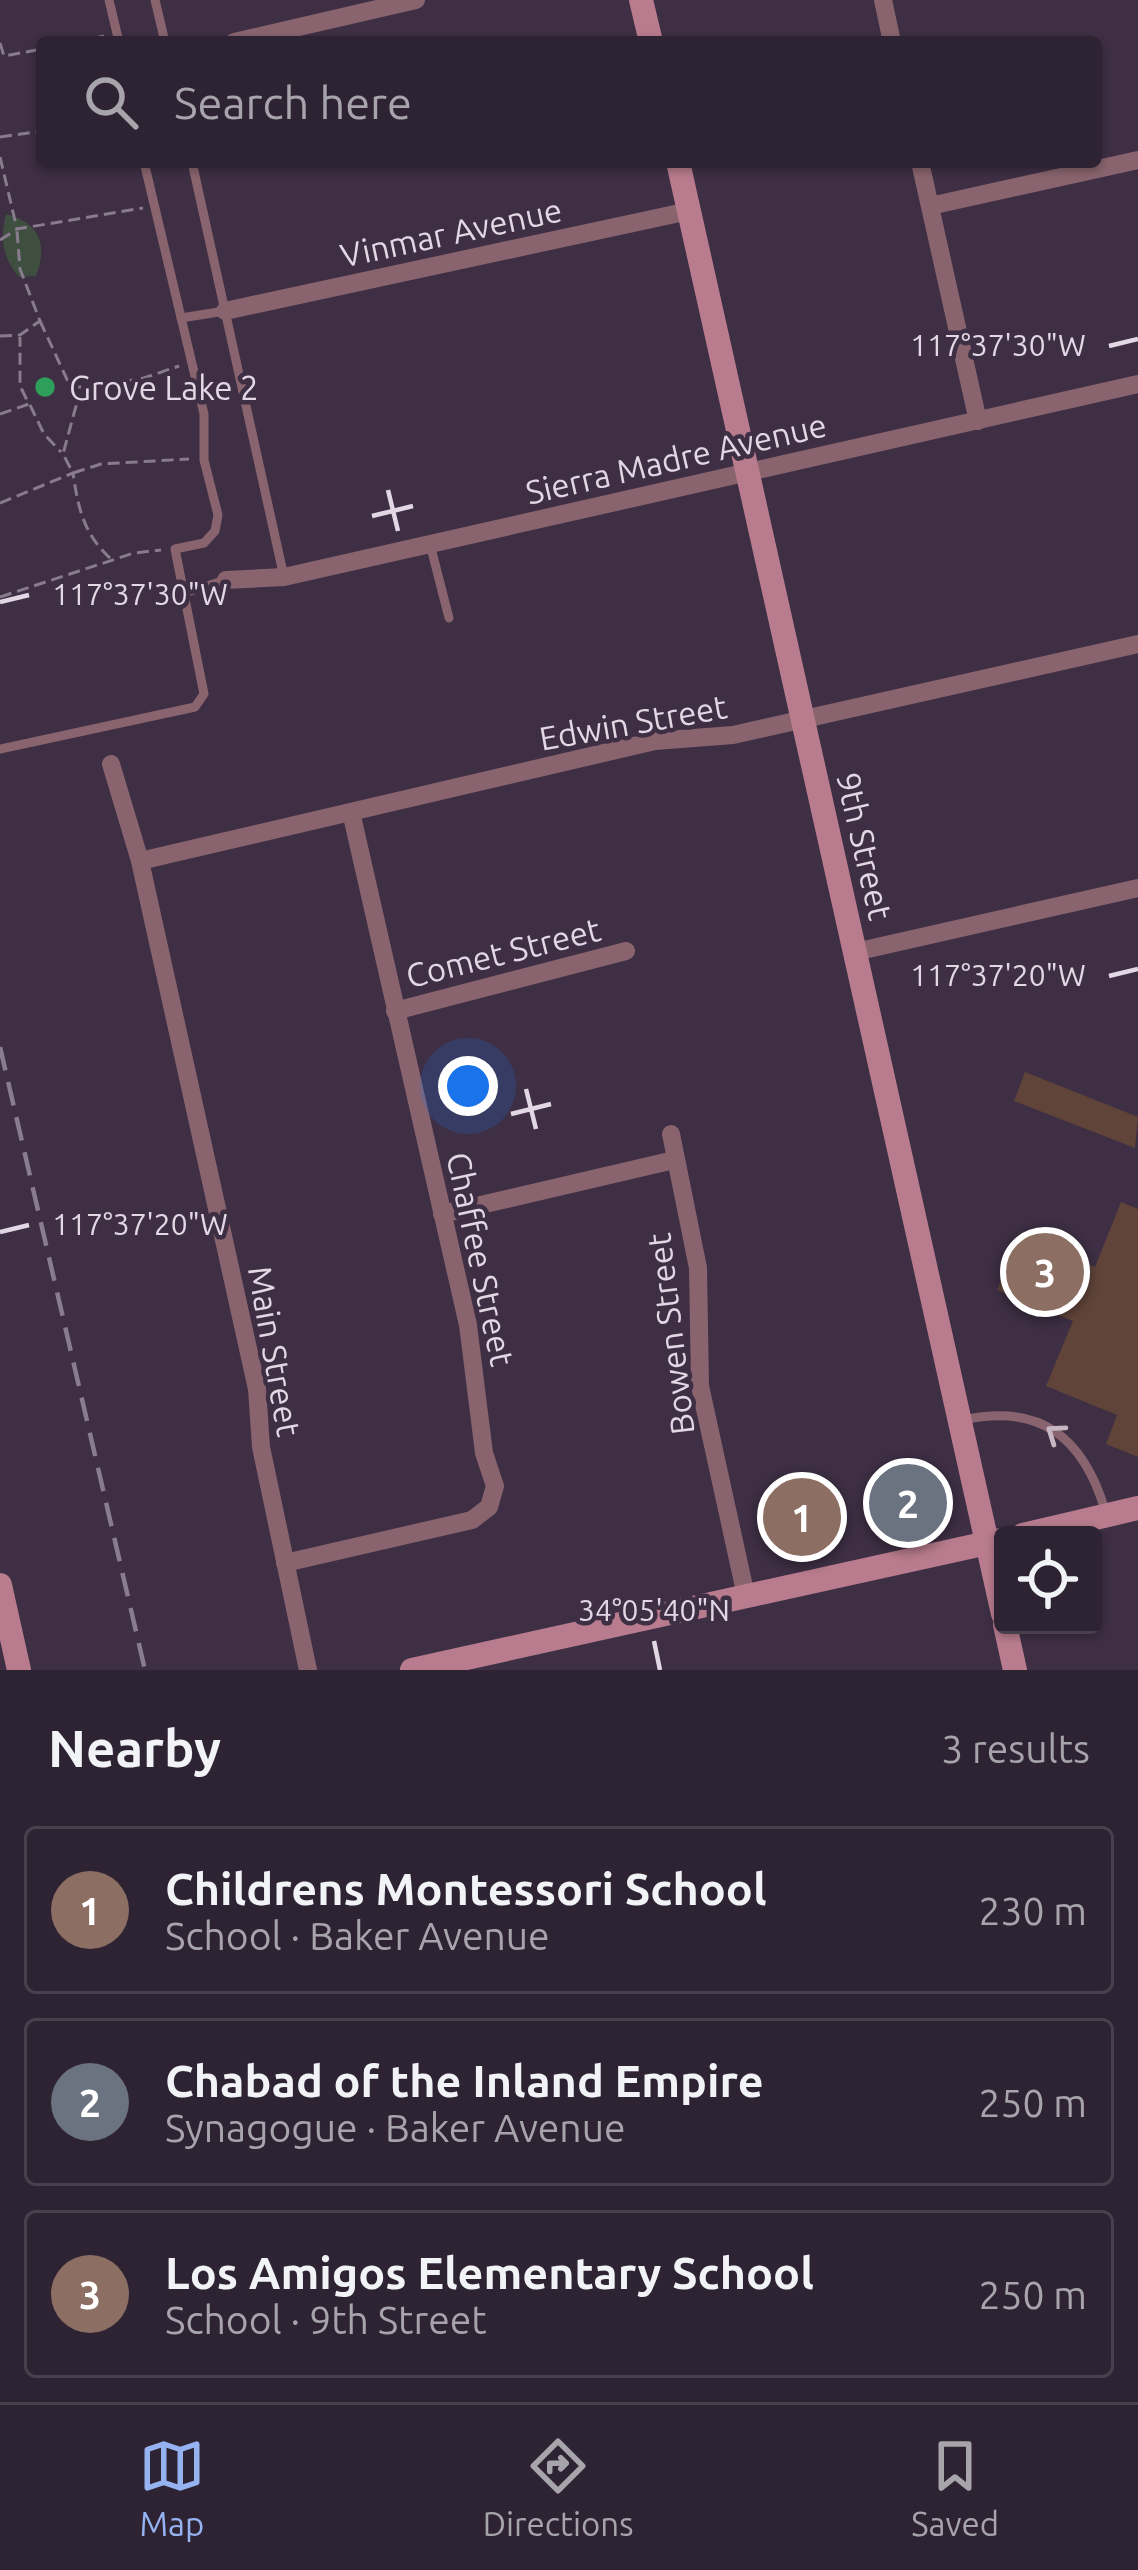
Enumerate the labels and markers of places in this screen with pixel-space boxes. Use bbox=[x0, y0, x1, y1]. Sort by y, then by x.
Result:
place label: Grove Lake 2 bbox=[69, 369, 259, 406]
marker: Grove Lake 2 bbox=[32, 374, 58, 400]
pin: 3 bbox=[1006, 1227, 1084, 1317]
pin: 2 bbox=[869, 1458, 947, 1548]
pin: 1 bbox=[763, 1472, 841, 1562]

